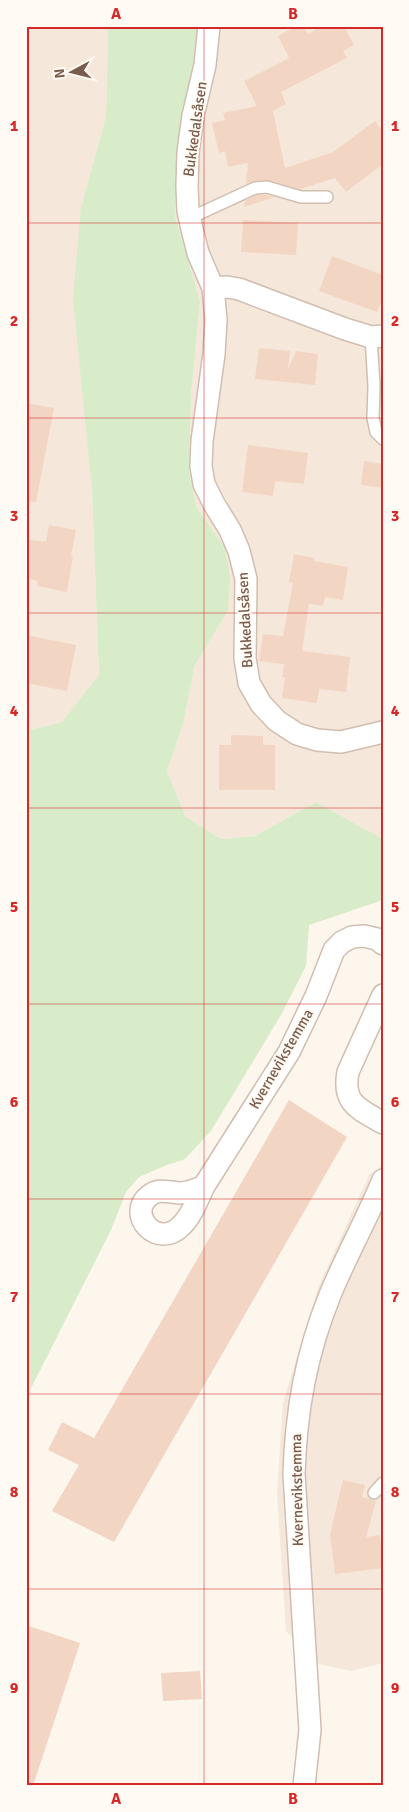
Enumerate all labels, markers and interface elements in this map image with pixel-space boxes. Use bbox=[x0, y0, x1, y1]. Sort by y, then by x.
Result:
text: A bbox=[111, 4, 122, 24]
text: B bbox=[288, 4, 298, 24]
north arrow bbox=[48, 48, 98, 98]
text: N bbox=[51, 68, 69, 79]
street label: Bukkedalsåsen bbox=[179, 80, 211, 178]
text: 1 bbox=[10, 116, 19, 136]
text: 1 bbox=[391, 116, 400, 136]
text: 2 bbox=[10, 311, 18, 331]
text: 2 bbox=[391, 311, 399, 331]
text: 3 bbox=[10, 506, 18, 526]
text: 3 bbox=[391, 506, 399, 526]
street label: Bukkedalsåsen bbox=[234, 572, 256, 668]
text: 4 bbox=[10, 701, 19, 721]
text: 4 bbox=[391, 701, 400, 721]
text: 5 bbox=[10, 897, 18, 917]
text: 5 bbox=[391, 897, 399, 917]
street label: Kvernevikstemma bbox=[245, 1006, 317, 1112]
text: 6 bbox=[10, 1092, 19, 1112]
text: 6 bbox=[391, 1092, 400, 1112]
text: 7 bbox=[10, 1287, 19, 1307]
text: 7 bbox=[391, 1287, 400, 1307]
street label: Kvernevikstemma bbox=[287, 1433, 307, 1547]
text: 8 bbox=[10, 1482, 19, 1502]
text: 8 bbox=[391, 1482, 400, 1502]
text: 9 bbox=[10, 1678, 19, 1698]
text: 9 bbox=[391, 1678, 400, 1698]
text: A bbox=[111, 1789, 122, 1809]
text: B bbox=[288, 1789, 298, 1809]

